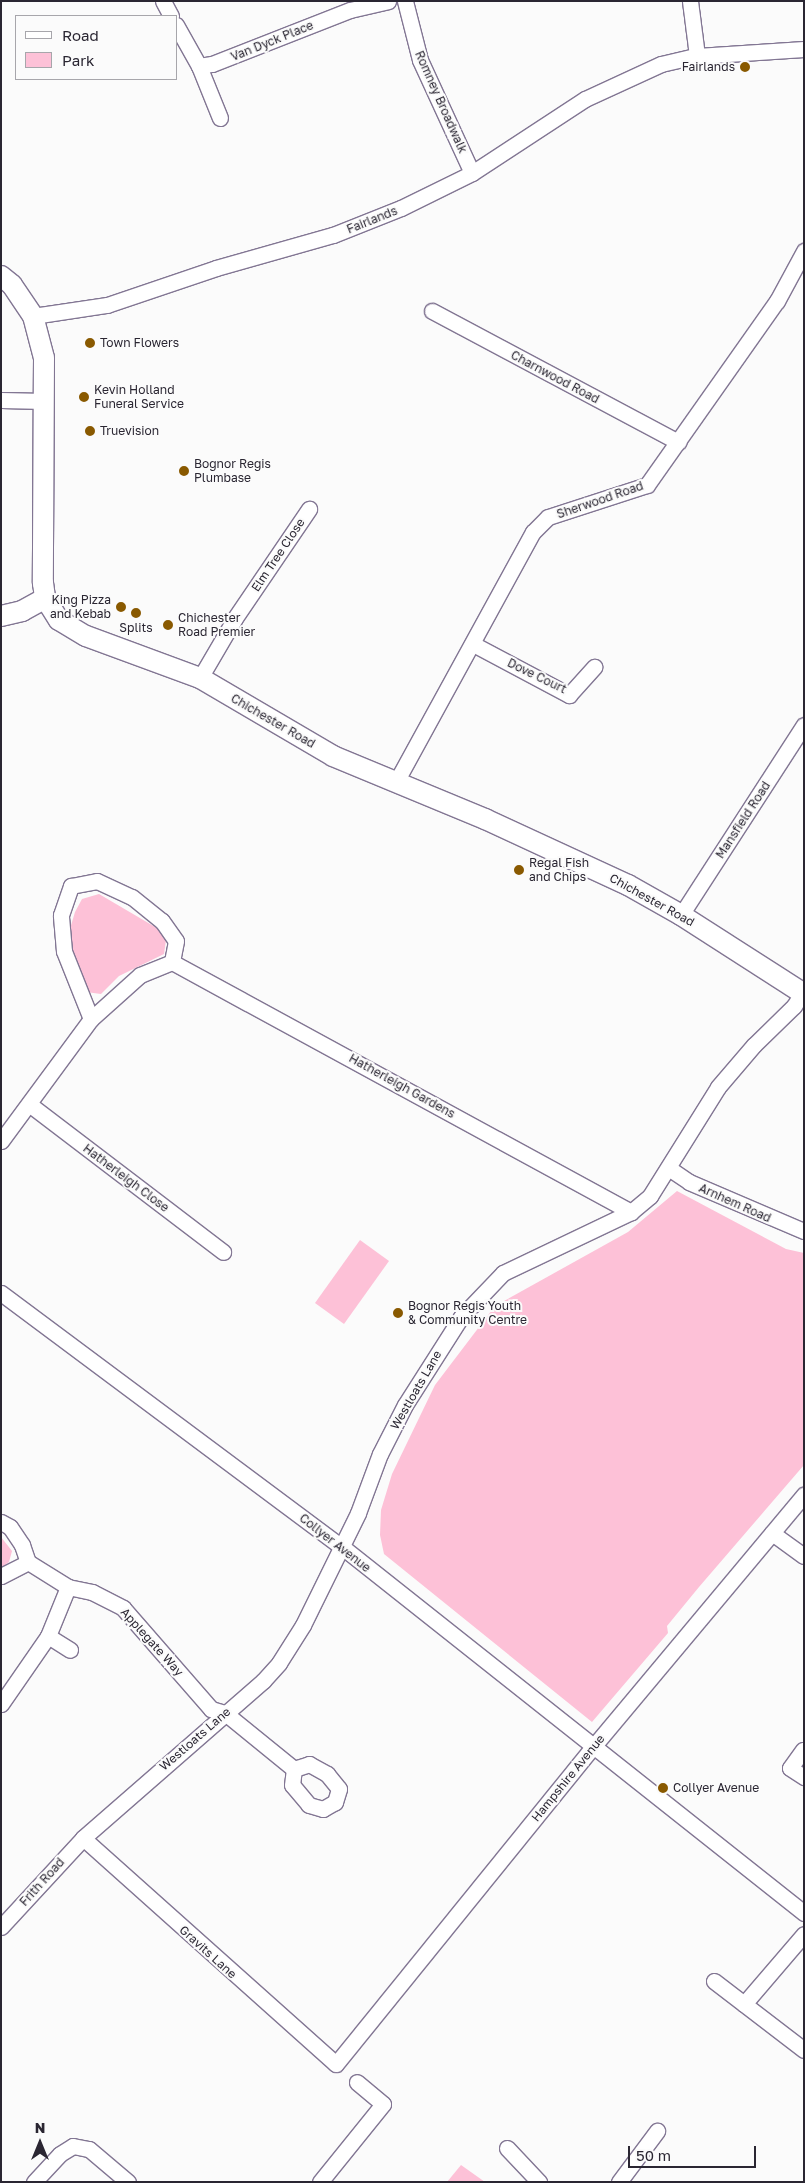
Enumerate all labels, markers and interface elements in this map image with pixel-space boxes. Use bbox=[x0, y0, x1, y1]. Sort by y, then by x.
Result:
legend bbox=[15, 15, 178, 80]
street label: Van Dyck Place bbox=[229, 18, 315, 64]
text: Road bbox=[62, 26, 99, 44]
street label: Romney Broadwalk bbox=[412, 49, 470, 155]
text: Park bbox=[62, 51, 94, 69]
place label: Fairlands bbox=[682, 60, 735, 74]
marker: Fairlands bbox=[739, 61, 751, 73]
street label: Fairlands bbox=[345, 203, 399, 237]
place label: Town Flowers bbox=[100, 336, 179, 350]
marker: Town Flowers bbox=[84, 337, 96, 349]
street label: Charnwood Road bbox=[508, 348, 602, 406]
place label: Kevin Holland Funeral Service bbox=[94, 383, 184, 411]
marker: Kevin Holland Funeral Service bbox=[78, 391, 90, 403]
place label: Truevision bbox=[100, 424, 159, 438]
marker: Truevision bbox=[84, 425, 96, 437]
place label: Bognor Regis Plumbase bbox=[194, 457, 271, 485]
marker: Bognor Regis Plumbase bbox=[178, 465, 190, 477]
street label: Sherwood Road bbox=[555, 478, 645, 522]
street label: Elm Tree Close bbox=[248, 516, 308, 594]
place label: King Pizza and Kebab bbox=[50, 593, 111, 621]
marker: King Pizza and Kebab bbox=[115, 601, 127, 613]
marker: Splits bbox=[130, 607, 142, 619]
place label: Chichester Road Premier bbox=[178, 611, 255, 639]
marker: Chichester Road Premier bbox=[162, 619, 174, 631]
place label: Splits bbox=[119, 621, 153, 635]
street label: Dove Court bbox=[505, 655, 569, 697]
street label: Chichester Road bbox=[228, 691, 318, 751]
street label: Mansfield Road bbox=[713, 779, 773, 861]
place label: Regal Fish and Chips bbox=[529, 856, 589, 884]
marker: Regal Fish and Chips bbox=[513, 864, 525, 876]
street label: Chichester Road bbox=[607, 871, 697, 929]
street label: Hatherleigh Gardens bbox=[346, 1051, 458, 1121]
street label: Hatherleigh Close bbox=[80, 1141, 172, 1215]
street label: Arnhem Road bbox=[697, 1181, 773, 1225]
place label: Bognor Regis Youth & Community Centre bbox=[408, 1299, 527, 1327]
marker: Bognor Regis Youth & Community Centre bbox=[392, 1307, 404, 1319]
street label: Westloats Lane bbox=[388, 1348, 444, 1432]
street label: Collyer Avenue bbox=[297, 1511, 373, 1575]
street label: Applegate Way bbox=[118, 1605, 186, 1679]
street label: Westloats Lane bbox=[157, 1704, 233, 1774]
street label: Hampshire Avenue bbox=[529, 1732, 607, 1824]
place label: Collyer Avenue bbox=[673, 1781, 759, 1795]
marker: Collyer Avenue bbox=[657, 1782, 669, 1794]
street label: Frith Road bbox=[17, 1855, 67, 1909]
street label: Gravits Lane bbox=[177, 1923, 239, 1981]
north arrow bbox=[15, 2118, 65, 2168]
text: N bbox=[35, 2119, 45, 2136]
scale bar bbox=[630, 2136, 758, 2168]
text: 50 m bbox=[636, 2146, 671, 2164]

